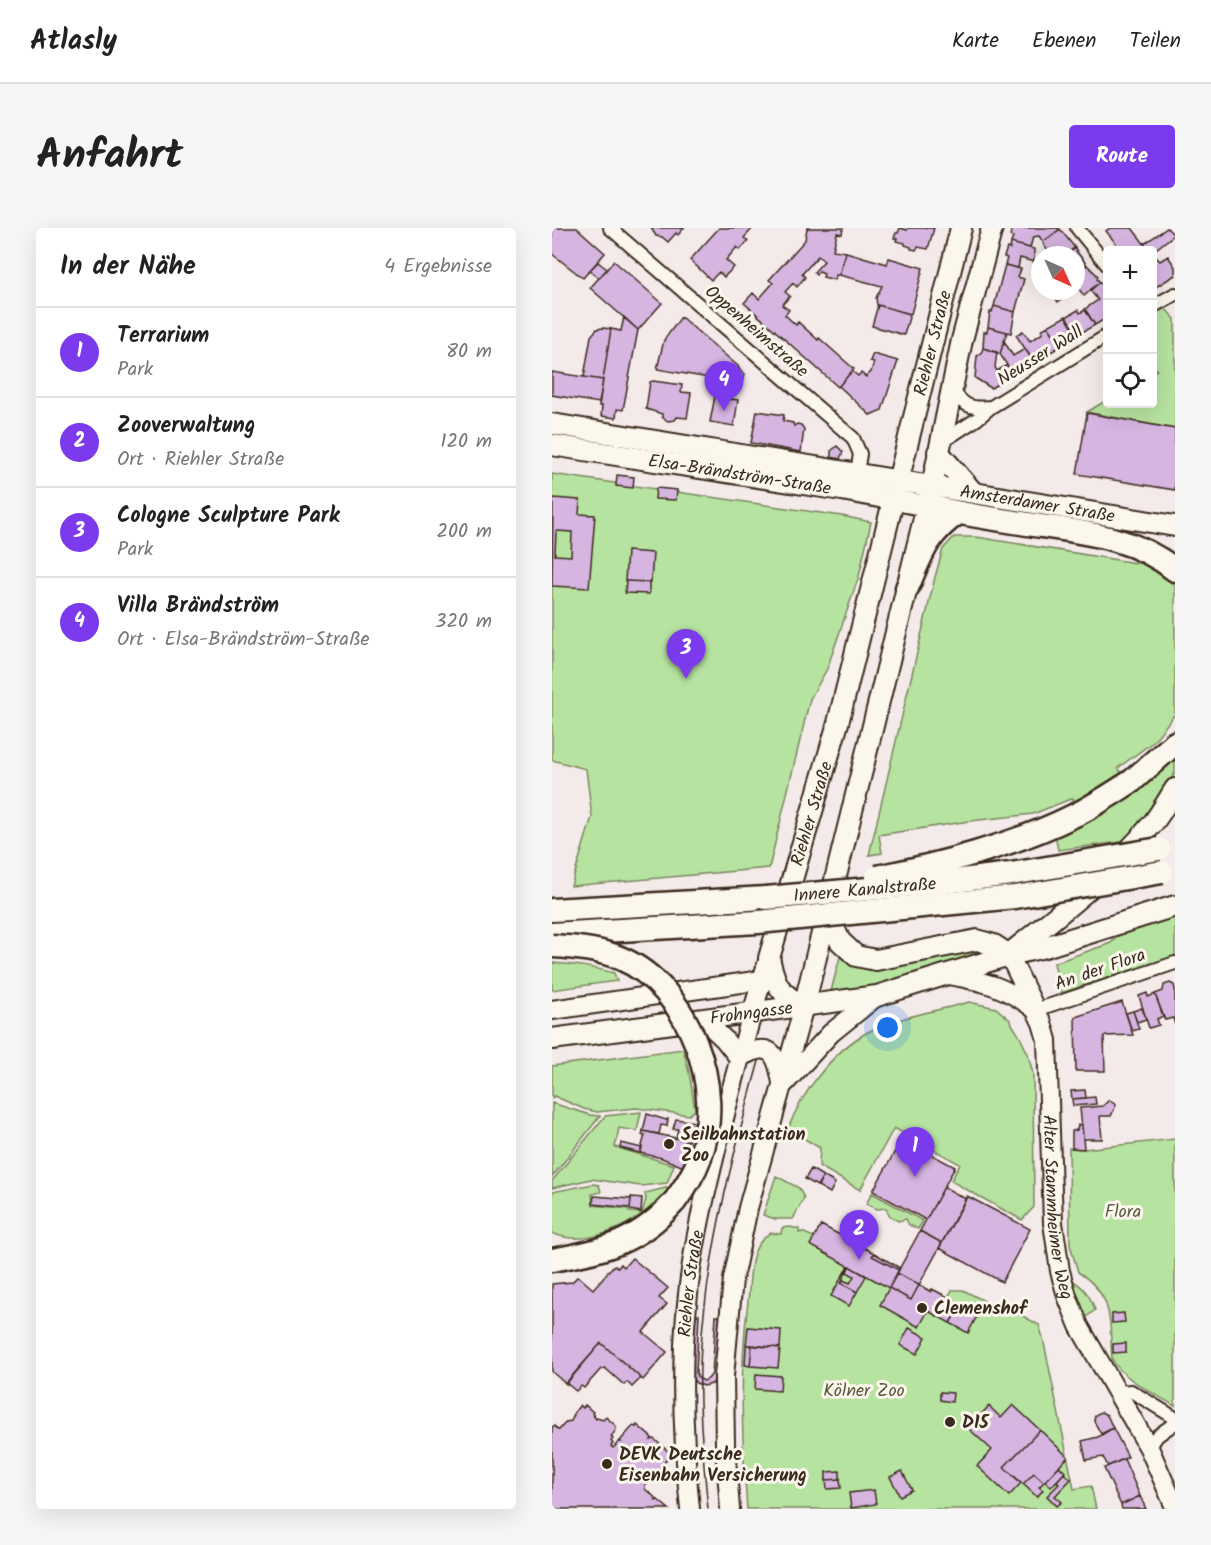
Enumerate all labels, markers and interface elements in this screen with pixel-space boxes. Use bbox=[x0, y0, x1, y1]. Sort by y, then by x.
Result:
text: Atlasly bbox=[30, 19, 117, 64]
text: Karte bbox=[952, 25, 999, 58]
text: Ebenen bbox=[1032, 25, 1097, 58]
text: Teilen bbox=[1130, 25, 1181, 58]
text: Anfahrt bbox=[36, 123, 183, 190]
button: Route bbox=[1069, 125, 1175, 188]
text: In der Nähe bbox=[60, 246, 196, 288]
north arrow bbox=[1031, 246, 1085, 300]
map controls bbox=[1103, 246, 1157, 408]
button: + bbox=[1103, 246, 1157, 300]
text: 4 Ergebnisse bbox=[384, 251, 492, 283]
street label: Oppenheimstraße bbox=[697, 279, 815, 386]
street label: Riehler Straße bbox=[907, 287, 961, 399]
button: − bbox=[1103, 300, 1157, 354]
street label: Neusser Wall bbox=[992, 318, 1090, 394]
text: Terrarium bbox=[117, 319, 209, 354]
text: 1 bbox=[76, 336, 83, 368]
text: 80 m bbox=[446, 336, 492, 368]
text: Park bbox=[117, 354, 153, 386]
button: locate bbox=[1103, 354, 1157, 408]
pin: 4 bbox=[704, 362, 744, 411]
text: Zooverwaltung bbox=[117, 409, 255, 444]
text: 2 bbox=[74, 426, 85, 458]
text: 120 m bbox=[440, 426, 492, 458]
text: Ort · Riehler Straße bbox=[117, 444, 284, 476]
street label: Elsa-Brändström-Straße bbox=[646, 447, 833, 504]
street label: Amsterdamer Straße bbox=[958, 478, 1117, 532]
text: Cologne Sculpture Park bbox=[117, 499, 340, 534]
text: 3 bbox=[74, 516, 85, 548]
text: 200 m bbox=[436, 516, 492, 548]
text: Park bbox=[117, 534, 153, 566]
text: Villa Brändström bbox=[117, 589, 279, 624]
text: 4 bbox=[74, 606, 85, 638]
text: 320 m bbox=[435, 606, 492, 638]
text: Ort · Elsa-Brändström-Straße bbox=[117, 624, 370, 656]
pin: 3 bbox=[666, 630, 706, 679]
street label: Riehler Straße bbox=[784, 758, 842, 870]
street label: Innere Kanalstraße bbox=[792, 870, 937, 912]
street label: An der Flora bbox=[1051, 941, 1150, 999]
street label: Frohngasse bbox=[708, 994, 795, 1034]
your location bbox=[873, 1013, 902, 1042]
street label: Alter Stammheimer Weg bbox=[1033, 1114, 1080, 1303]
place label: Seilbahnstation Zoo bbox=[681, 1121, 805, 1171]
pin: 1 bbox=[896, 1128, 934, 1177]
marker: Seilbahnstation Zoo bbox=[662, 1137, 676, 1151]
park label: Flora bbox=[1105, 1198, 1141, 1227]
pin: 2 bbox=[840, 1210, 878, 1260]
street label: Riehler Straße bbox=[671, 1228, 713, 1338]
place label: Clemenshof bbox=[934, 1295, 1029, 1324]
marker: Clemenshof bbox=[915, 1301, 929, 1315]
park label: Kölner Zoo bbox=[823, 1377, 905, 1406]
place label: D15 bbox=[962, 1409, 990, 1438]
marker: D15 bbox=[943, 1415, 957, 1429]
place label: DEVK Deutsche Eisenbahn Versicherung bbox=[619, 1441, 807, 1491]
marker: DEVK Deutsche Eisenbahn Versicherung bbox=[600, 1457, 614, 1471]

